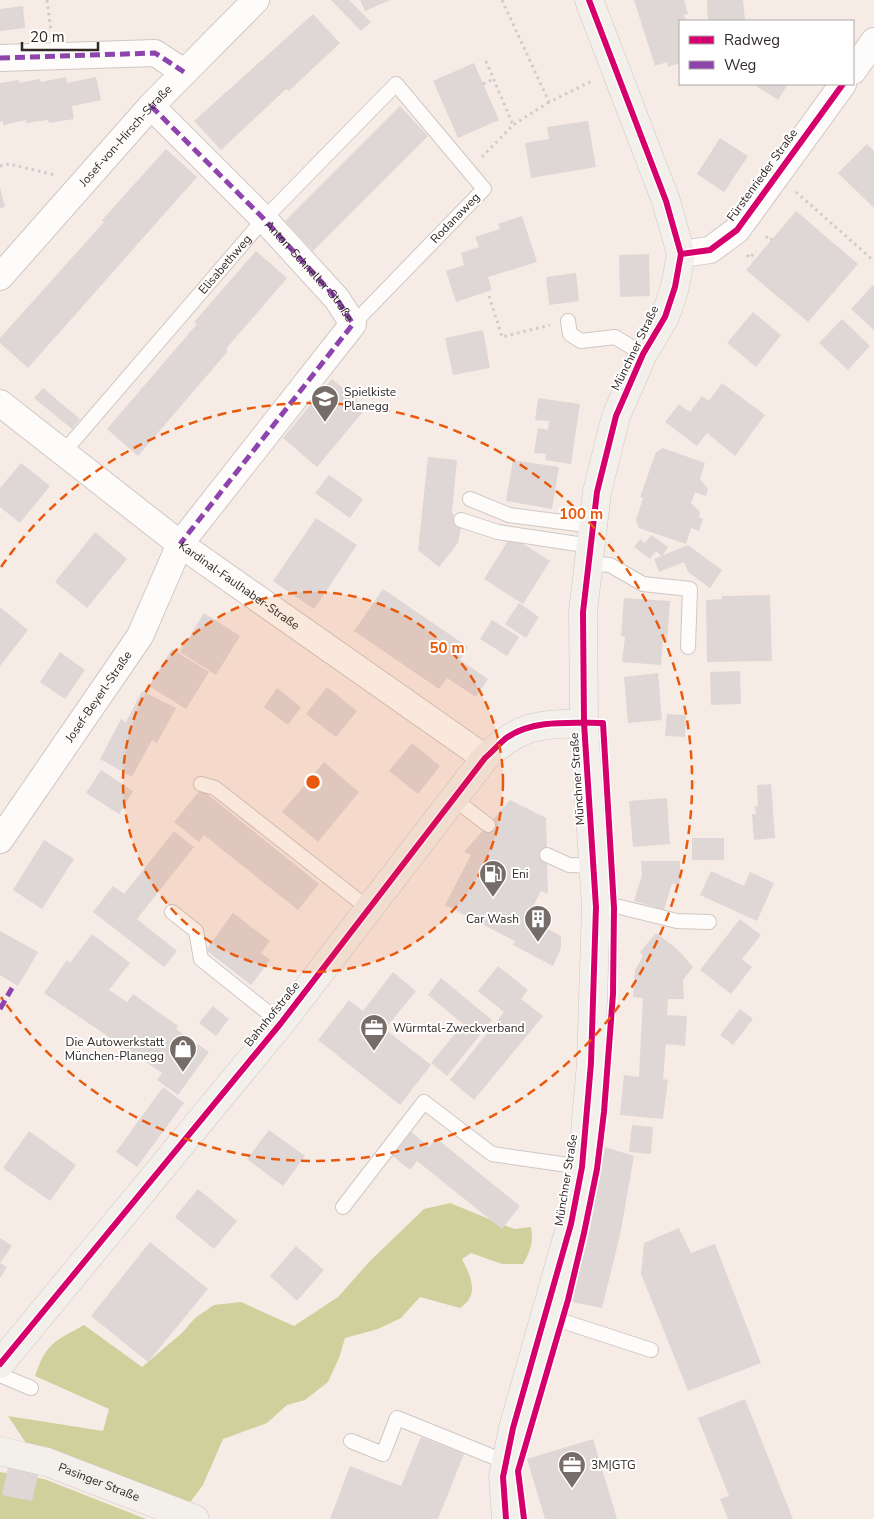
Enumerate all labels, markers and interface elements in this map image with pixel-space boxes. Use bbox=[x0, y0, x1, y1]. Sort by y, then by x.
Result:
scale bar bbox=[22, 20, 99, 52]
legend bbox=[679, 20, 854, 85]
text: 20 m bbox=[30, 27, 65, 47]
text: Radweg bbox=[724, 30, 780, 50]
text: Weg bbox=[724, 55, 756, 75]
street label: Josef-von-Hirsch-Straße bbox=[75, 81, 175, 191]
street label: Fürstenrieder Straße bbox=[723, 126, 801, 224]
street label: Rodanaweg bbox=[427, 189, 483, 247]
street label: Anton-Schneller-Straße bbox=[261, 217, 358, 325]
street label: Elisabethweg bbox=[195, 231, 255, 297]
street label: Münchner Straße bbox=[607, 303, 663, 393]
school or university icon: Spielkiste Planegg bbox=[310, 384, 340, 423]
place label: Spielkiste Planegg bbox=[344, 384, 396, 414]
text: 100 m bbox=[559, 504, 603, 524]
street label: Kardinal-Faulhaber-Straße bbox=[176, 538, 303, 634]
text: 50 m bbox=[429, 638, 465, 658]
street label: Josef-Beyerl-Straße bbox=[61, 648, 135, 746]
street label: Münchner Straße bbox=[566, 732, 588, 826]
centre of rings bbox=[304, 773, 322, 791]
fuel station icon: Eni bbox=[478, 859, 508, 898]
place label: Eni bbox=[512, 866, 529, 882]
building icon: Car Wash bbox=[523, 904, 553, 943]
place label: Car Wash bbox=[466, 911, 519, 927]
street label: Bahnhofstraße bbox=[241, 978, 303, 1050]
office icon: Würmtal-Zweckverband bbox=[359, 1013, 389, 1052]
place label: Würmtal-Zweckverband bbox=[393, 1020, 524, 1036]
place label: Die Autowerkstatt München-Planegg bbox=[65, 1034, 165, 1064]
shop icon: Die Autowerkstatt München-Planegg bbox=[168, 1034, 198, 1073]
street label: Münchner Straße bbox=[551, 1133, 581, 1227]
office icon: 3M|GTG bbox=[557, 1450, 587, 1489]
place label: 3M|GTG bbox=[591, 1457, 636, 1473]
street label: Pasinger Straße bbox=[56, 1459, 142, 1505]

